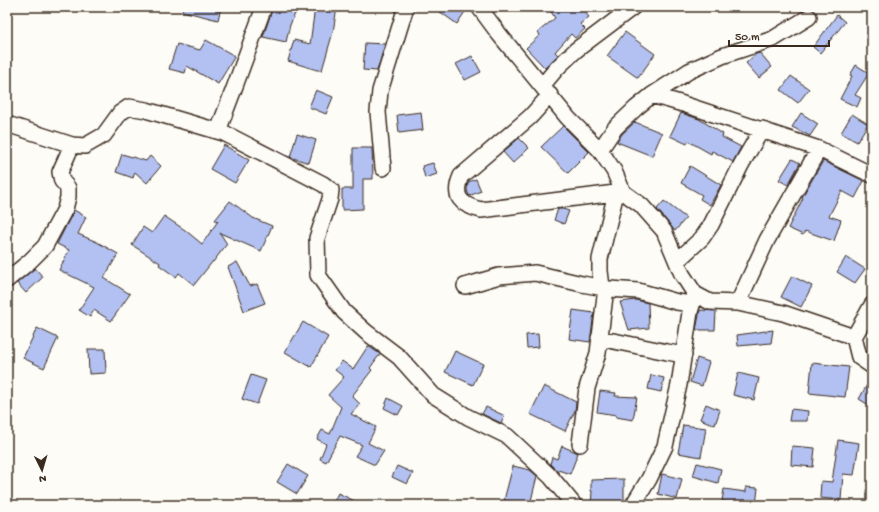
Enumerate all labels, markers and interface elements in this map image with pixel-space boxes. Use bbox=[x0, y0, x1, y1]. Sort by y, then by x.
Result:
scale bar bbox=[729, 22, 829, 48]
text: 50 m bbox=[735, 31, 760, 45]
north arrow bbox=[22, 450, 62, 490]
text: N bbox=[39, 472, 47, 484]

